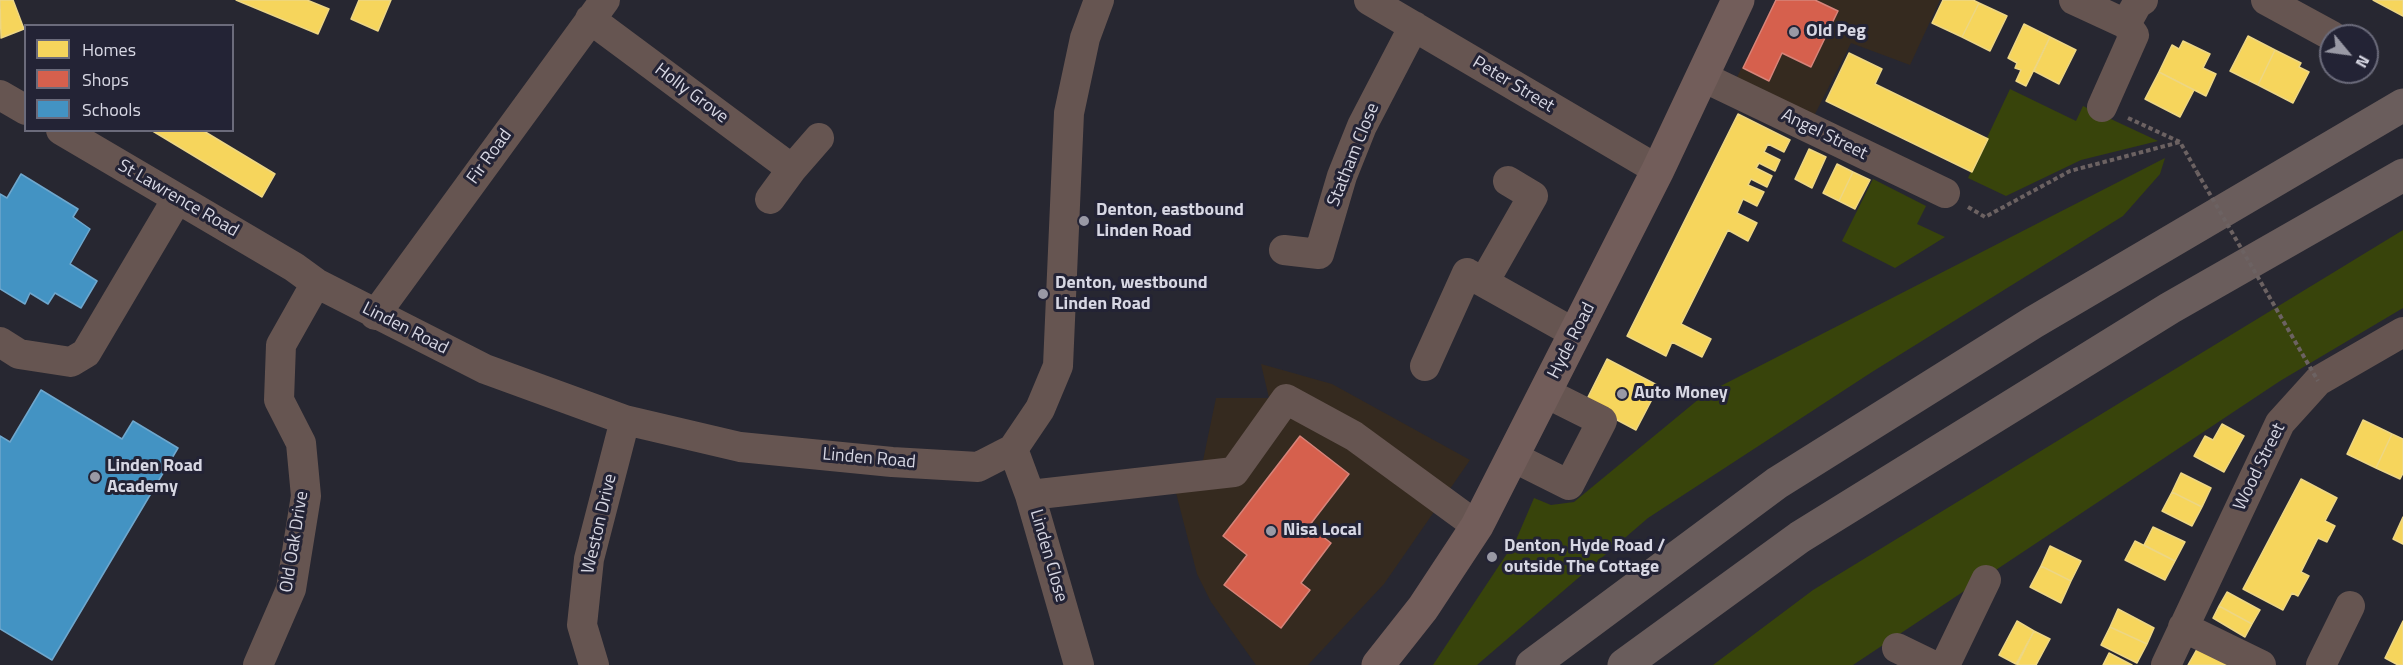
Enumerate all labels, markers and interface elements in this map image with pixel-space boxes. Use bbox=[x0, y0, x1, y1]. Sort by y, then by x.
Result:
place label: Old Peg bbox=[1806, 21, 1866, 43]
legend bbox=[24, 24, 234, 132]
north arrow bbox=[2319, 24, 2379, 84]
marker: Old Peg bbox=[1787, 25, 1801, 39]
text: Homes bbox=[82, 36, 136, 63]
text: N bbox=[2350, 51, 2376, 72]
street label: Peter Street bbox=[1468, 52, 1558, 118]
street label: Holly Grove bbox=[650, 59, 732, 129]
text: Shops bbox=[82, 66, 129, 93]
text: Schools bbox=[82, 96, 141, 123]
street label: Statham Close bbox=[1323, 100, 1385, 210]
street label: Angel Street bbox=[1777, 105, 1871, 165]
street label: Fir Road bbox=[463, 125, 517, 189]
street label: St Lawrence Road bbox=[114, 156, 242, 242]
place label: Denton, eastbound Linden Road bbox=[1096, 200, 1244, 242]
marker: Denton, eastbound Linden Road bbox=[1077, 214, 1091, 228]
place label: Denton, westbound Linden Road bbox=[1055, 273, 1208, 316]
marker: Denton, westbound Linden Road bbox=[1036, 287, 1050, 301]
street label: Linden Road bbox=[358, 298, 452, 360]
street label: Hyde Road bbox=[1544, 299, 1600, 383]
place label: Auto Money bbox=[1634, 383, 1728, 405]
marker: Auto Money bbox=[1615, 387, 1629, 401]
street label: Wood Street bbox=[2230, 420, 2290, 514]
street label: Linden Road bbox=[822, 444, 916, 474]
place label: Linden Road Academy bbox=[107, 456, 203, 498]
marker: Linden Road Academy bbox=[88, 470, 102, 484]
street label: Weston Drive bbox=[578, 472, 622, 576]
street label: Old Oak Drive bbox=[276, 490, 314, 594]
street label: Linden Close bbox=[1024, 507, 1072, 605]
place label: Nisa Local bbox=[1283, 520, 1362, 542]
marker: Nisa Local bbox=[1264, 524, 1278, 538]
place label: Denton, Hyde Road / outside The Cottage bbox=[1504, 536, 1665, 578]
marker: Denton, Hyde Road / outside The Cottage bbox=[1485, 550, 1499, 564]

